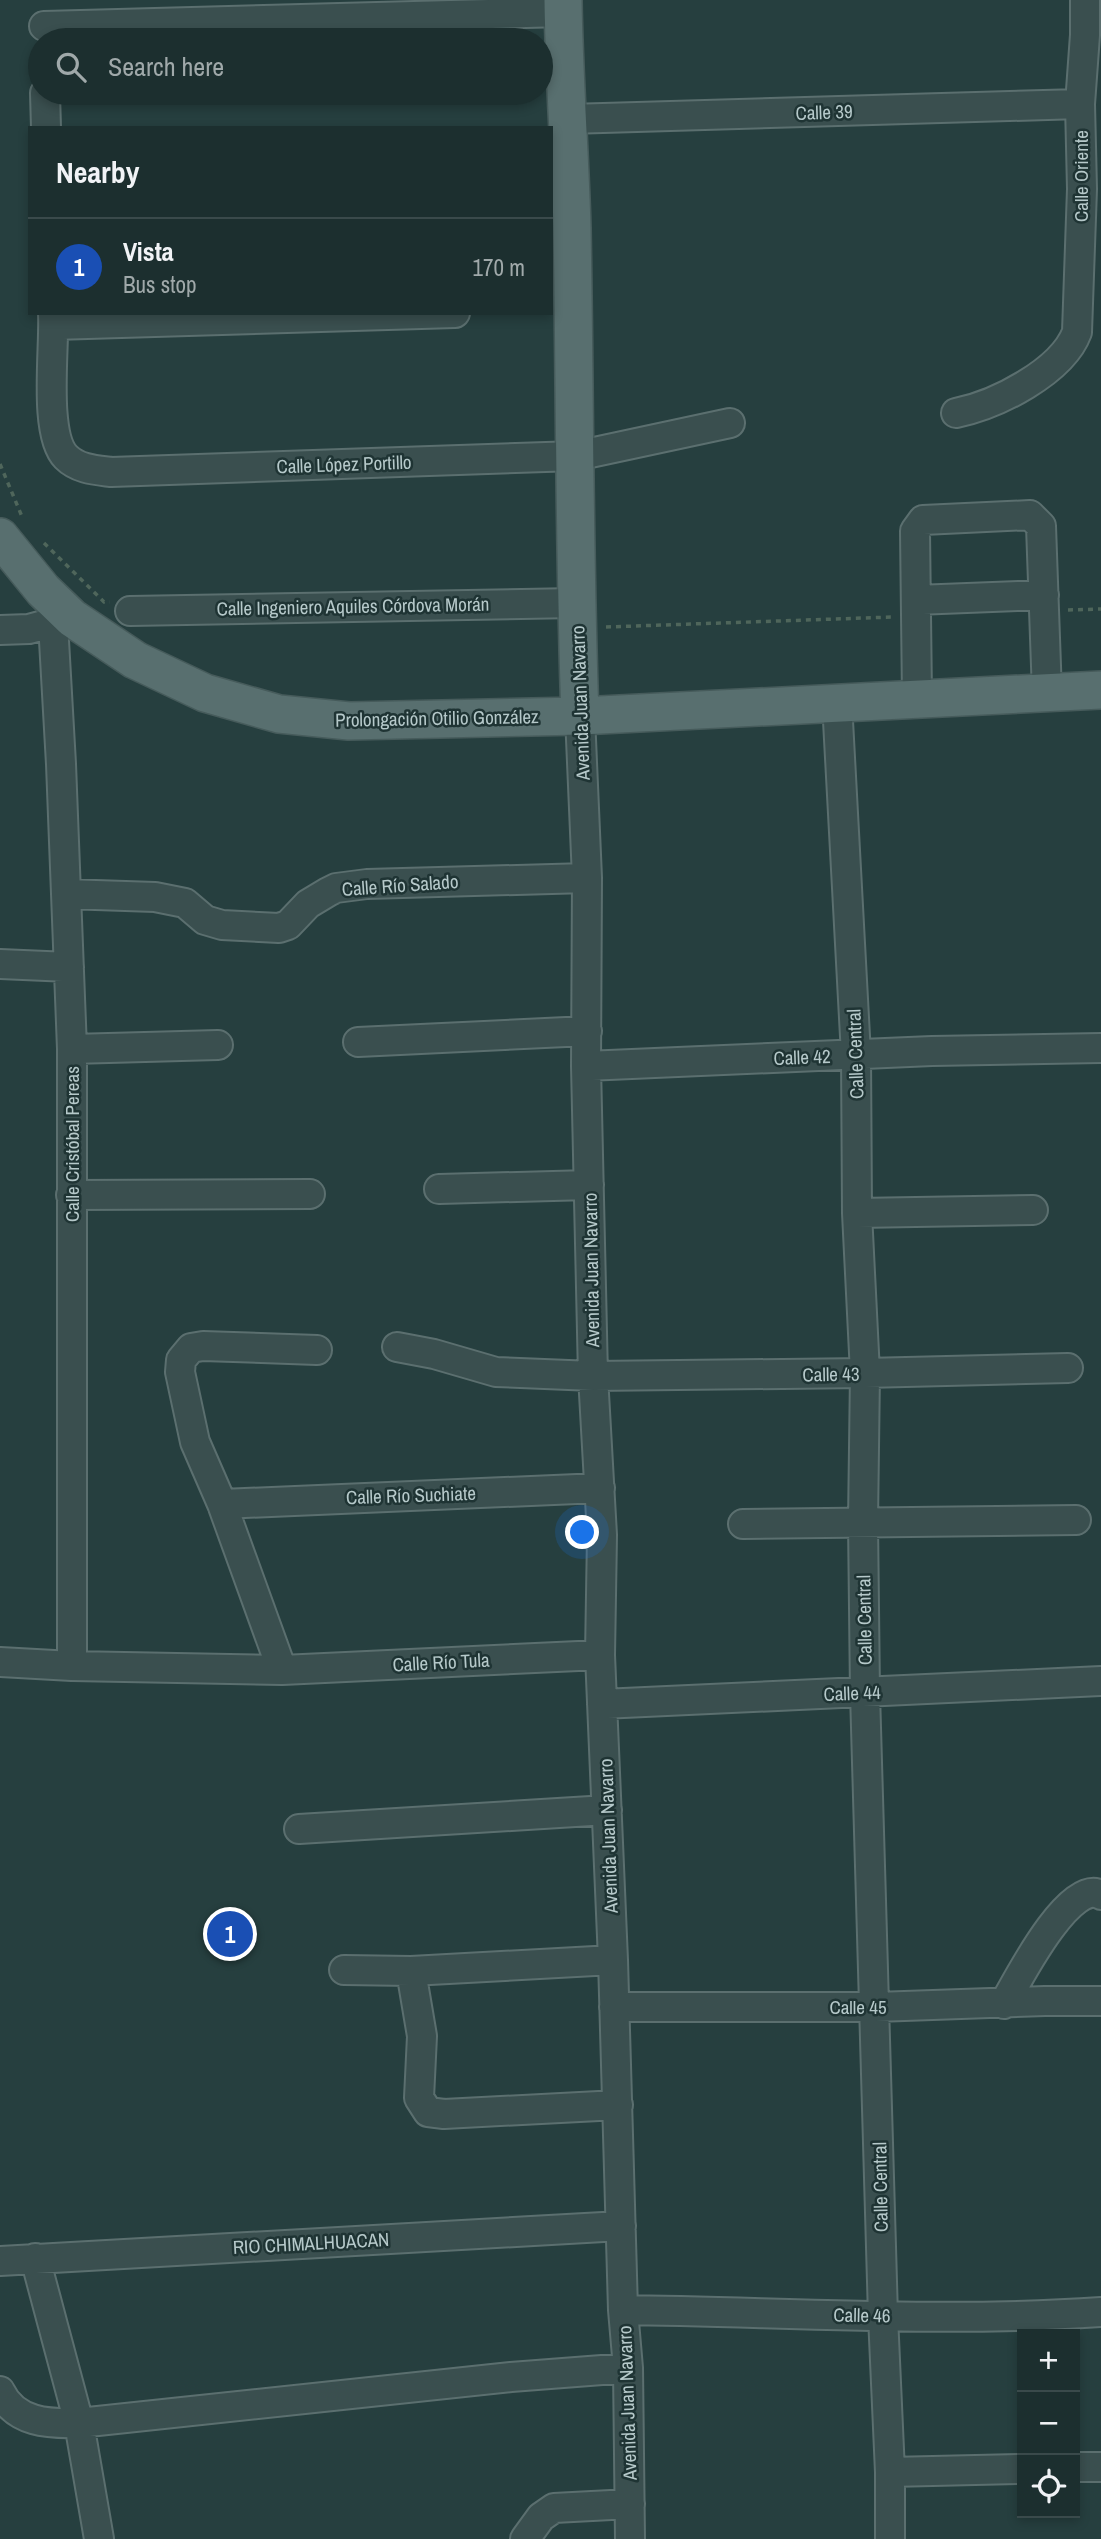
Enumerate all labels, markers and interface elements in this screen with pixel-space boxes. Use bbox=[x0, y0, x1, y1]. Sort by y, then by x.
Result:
search box bbox=[28, 28, 553, 105]
icon: search bbox=[52, 48, 90, 86]
text: Search here bbox=[108, 49, 224, 84]
street label: Calle 39 bbox=[795, 98, 853, 126]
street label: Calle Oriente bbox=[1068, 130, 1094, 222]
text: Nearby bbox=[56, 152, 139, 192]
text: Vista bbox=[123, 234, 174, 269]
text: 1 bbox=[74, 252, 84, 283]
text: 170 m bbox=[473, 252, 525, 283]
text: Bus stop bbox=[123, 269, 196, 300]
street label: Calle López Portillo bbox=[276, 449, 412, 479]
street label: Calle Ingeniero Aquiles Córdova Morán bbox=[216, 591, 490, 621]
street label: Avenida Juan Navarro bbox=[564, 625, 596, 782]
street label: Prolongación Otilio González bbox=[335, 703, 539, 733]
street label: Calle Río Salado bbox=[341, 868, 459, 902]
street label: Calle Central bbox=[840, 1009, 870, 1099]
street label: Calle 42 bbox=[773, 1043, 831, 1071]
street label: Calle Cristóbal Pereas bbox=[59, 1066, 85, 1222]
street label: Avenida Juan Navarro bbox=[577, 1192, 605, 1349]
street label: Calle 43 bbox=[802, 1361, 860, 1387]
street label: Calle Río Suchiate bbox=[346, 1480, 476, 1510]
your location bbox=[565, 1515, 599, 1549]
street label: Calle Central bbox=[850, 1575, 878, 1665]
street label: Calle Río Tula bbox=[392, 1646, 491, 1678]
street label: Calle 44 bbox=[823, 1679, 881, 1707]
street label: Avenida Juan Navarro bbox=[592, 1758, 624, 1915]
pin: 1 bbox=[207, 1908, 253, 1960]
street label: Calle 45 bbox=[829, 1994, 887, 2020]
street label: Calle Central bbox=[866, 2142, 894, 2232]
street label: RIO CHIMALHUACAN bbox=[232, 2226, 390, 2260]
street label: Calle 46 bbox=[833, 2302, 891, 2328]
street label: Avenida Juan Navarro bbox=[611, 2325, 643, 2482]
map controls bbox=[1017, 2329, 1080, 2518]
button: + bbox=[1017, 2329, 1080, 2392]
button: − bbox=[1017, 2392, 1080, 2455]
button: locate bbox=[1017, 2455, 1080, 2518]

